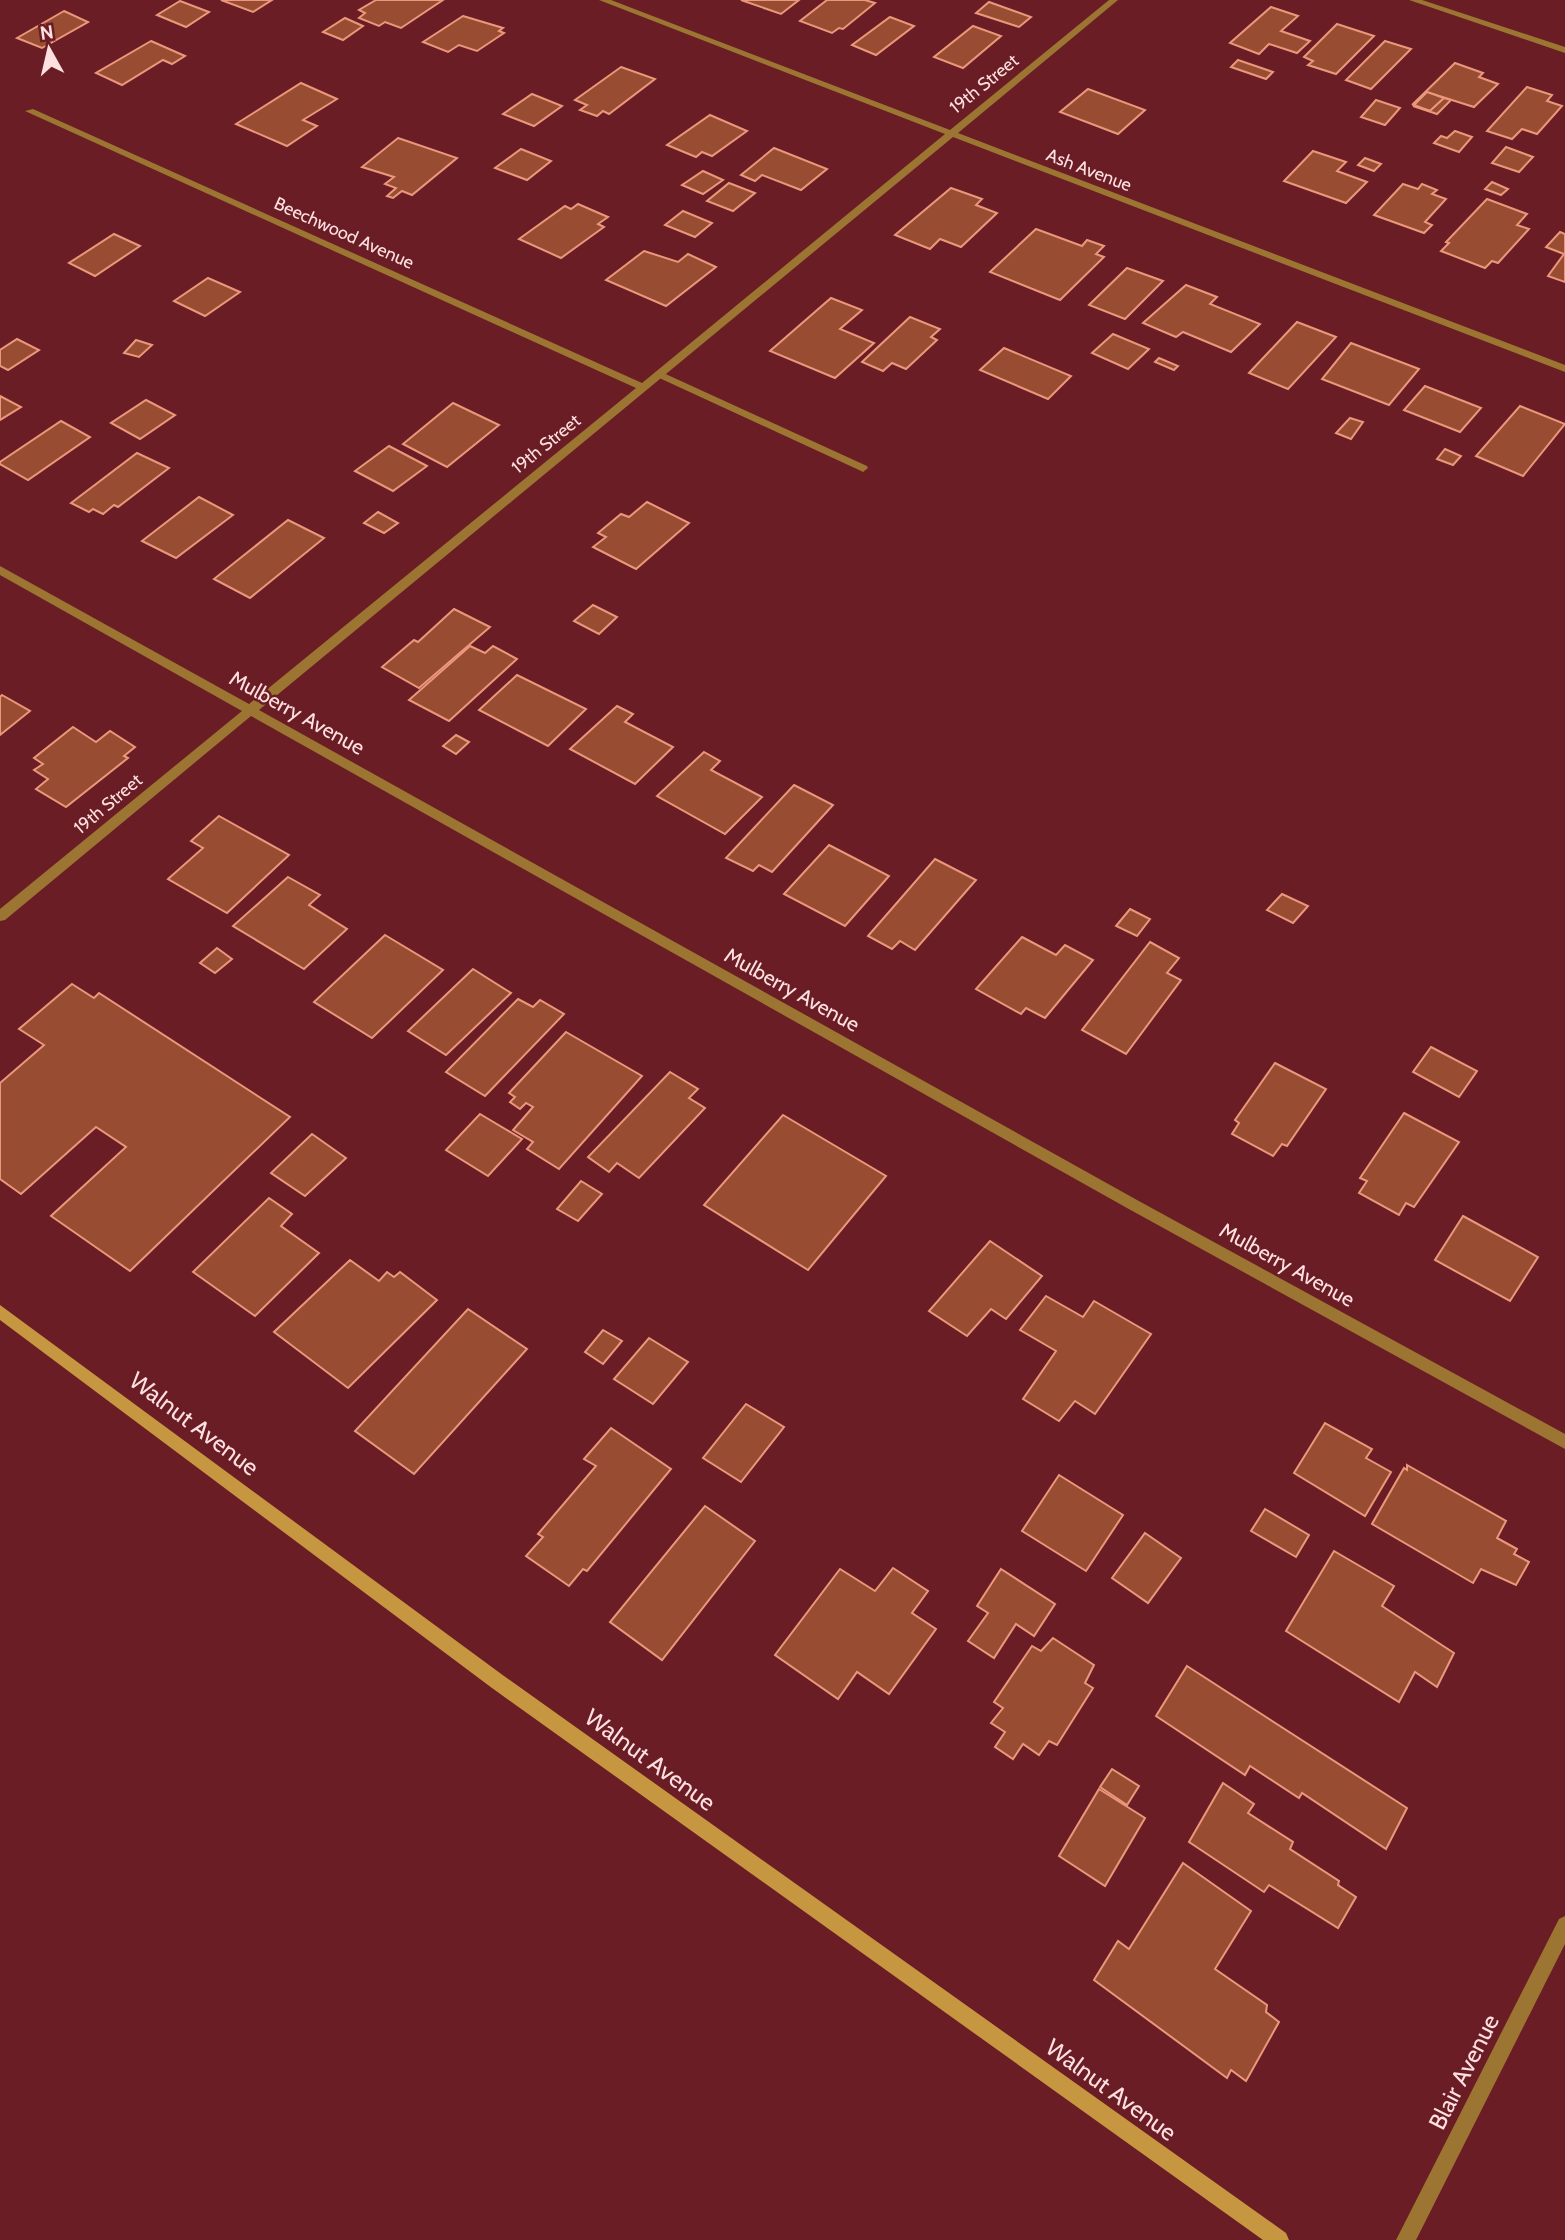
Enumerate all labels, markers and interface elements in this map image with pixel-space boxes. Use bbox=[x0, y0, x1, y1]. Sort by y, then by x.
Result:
north arrow bbox=[14, 14, 84, 84]
text: N bbox=[38, 20, 55, 45]
street label: 19th Street bbox=[945, 50, 1023, 118]
street label: Ash Avenue bbox=[1043, 144, 1135, 196]
street label: Beechwood Avenue bbox=[271, 192, 417, 274]
street label: 19th Street bbox=[507, 410, 585, 478]
street label: Mulberry Avenue bbox=[225, 665, 369, 760]
street label: 19th Street bbox=[69, 769, 147, 839]
street label: Mulberry Avenue bbox=[720, 942, 864, 1037]
street label: Mulberry Avenue bbox=[1215, 1217, 1359, 1312]
street label: Walnut Avenue bbox=[124, 1366, 265, 1482]
street label: Walnut Avenue bbox=[579, 1702, 721, 1817]
street label: Blair Avenue bbox=[1422, 2009, 1505, 2134]
street label: Walnut Avenue bbox=[1040, 2032, 1182, 2147]

